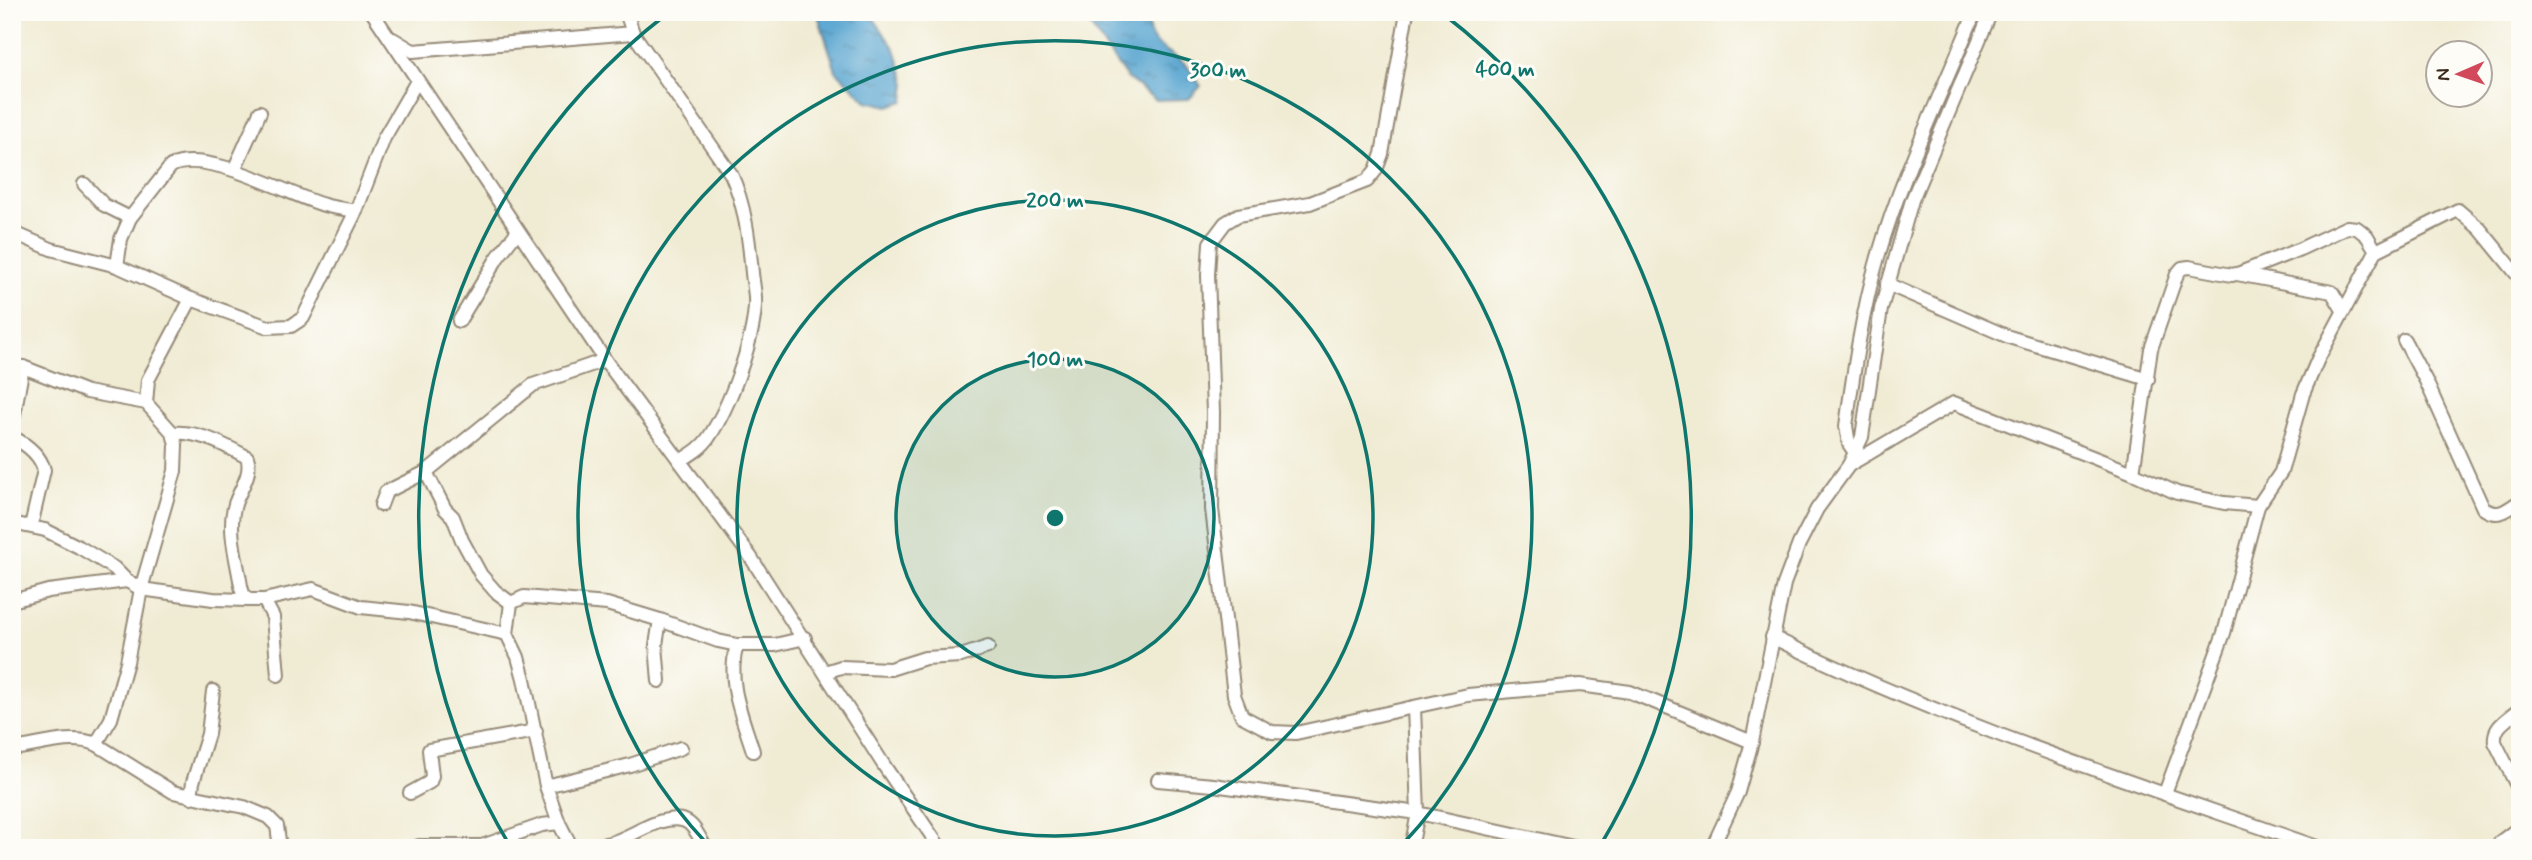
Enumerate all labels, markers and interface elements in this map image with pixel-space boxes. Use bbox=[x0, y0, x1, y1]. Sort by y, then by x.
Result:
north arrow bbox=[2424, 38, 2494, 108]
text: 400 m bbox=[1475, 56, 1535, 84]
text: 300 m bbox=[1190, 57, 1247, 85]
text: N bbox=[2431, 68, 2456, 81]
text: 200 m bbox=[1026, 187, 1084, 215]
text: 100 m bbox=[1027, 346, 1083, 374]
centre of rings bbox=[1043, 506, 1067, 530]

